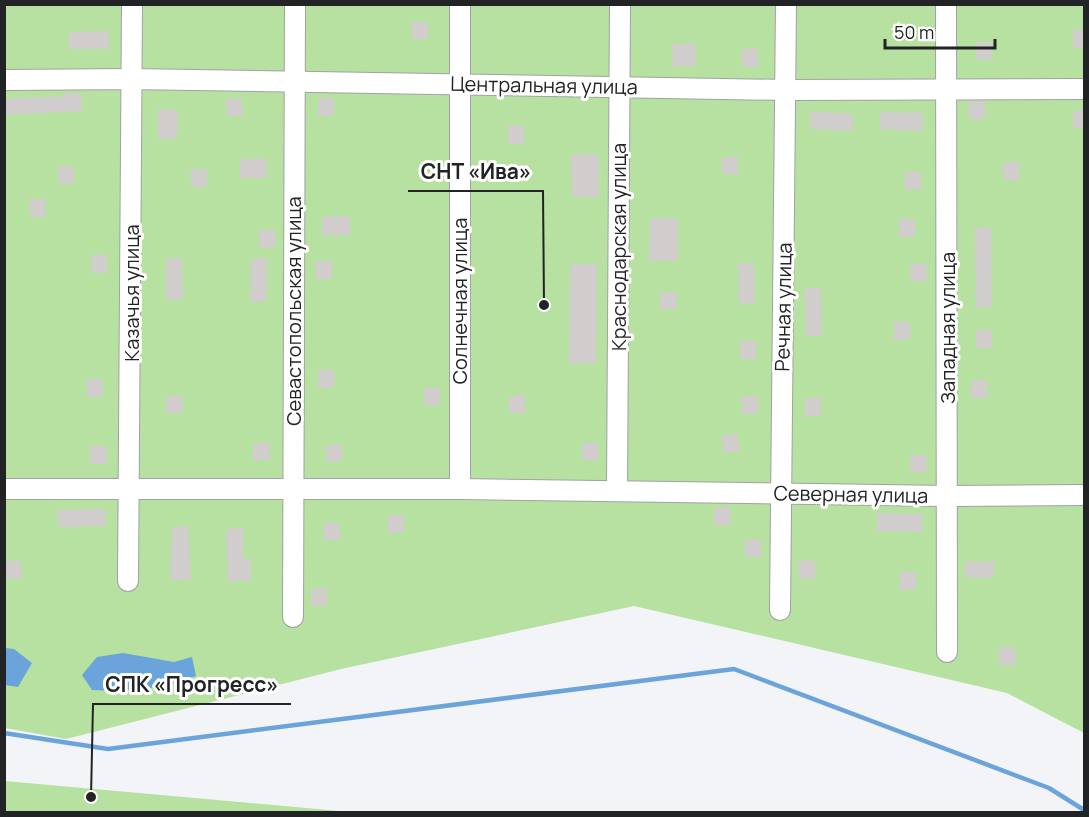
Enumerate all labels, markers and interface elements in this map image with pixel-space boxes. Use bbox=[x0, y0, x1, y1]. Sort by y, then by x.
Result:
scale bar bbox=[885, 12, 994, 50]
text: 50 m bbox=[894, 20, 934, 44]
street label: Центральная улица bbox=[450, 70, 638, 100]
street label: Краснодарская улица bbox=[605, 143, 632, 351]
callout: СНТ «Ива» bbox=[408, 152, 543, 191]
text: СНТ «Ива» bbox=[421, 157, 531, 185]
street label: Севастопольская улица bbox=[280, 196, 307, 426]
street label: Солнечная улица bbox=[446, 218, 473, 384]
street label: Казачья улица bbox=[118, 224, 145, 362]
street label: Речная улица bbox=[768, 242, 798, 372]
street label: Западная улица bbox=[934, 252, 961, 404]
street label: Северная улица bbox=[773, 479, 929, 509]
callout: СПК «Прогресс» bbox=[93, 665, 291, 704]
text: СПК «Прогресс» bbox=[105, 670, 279, 698]

